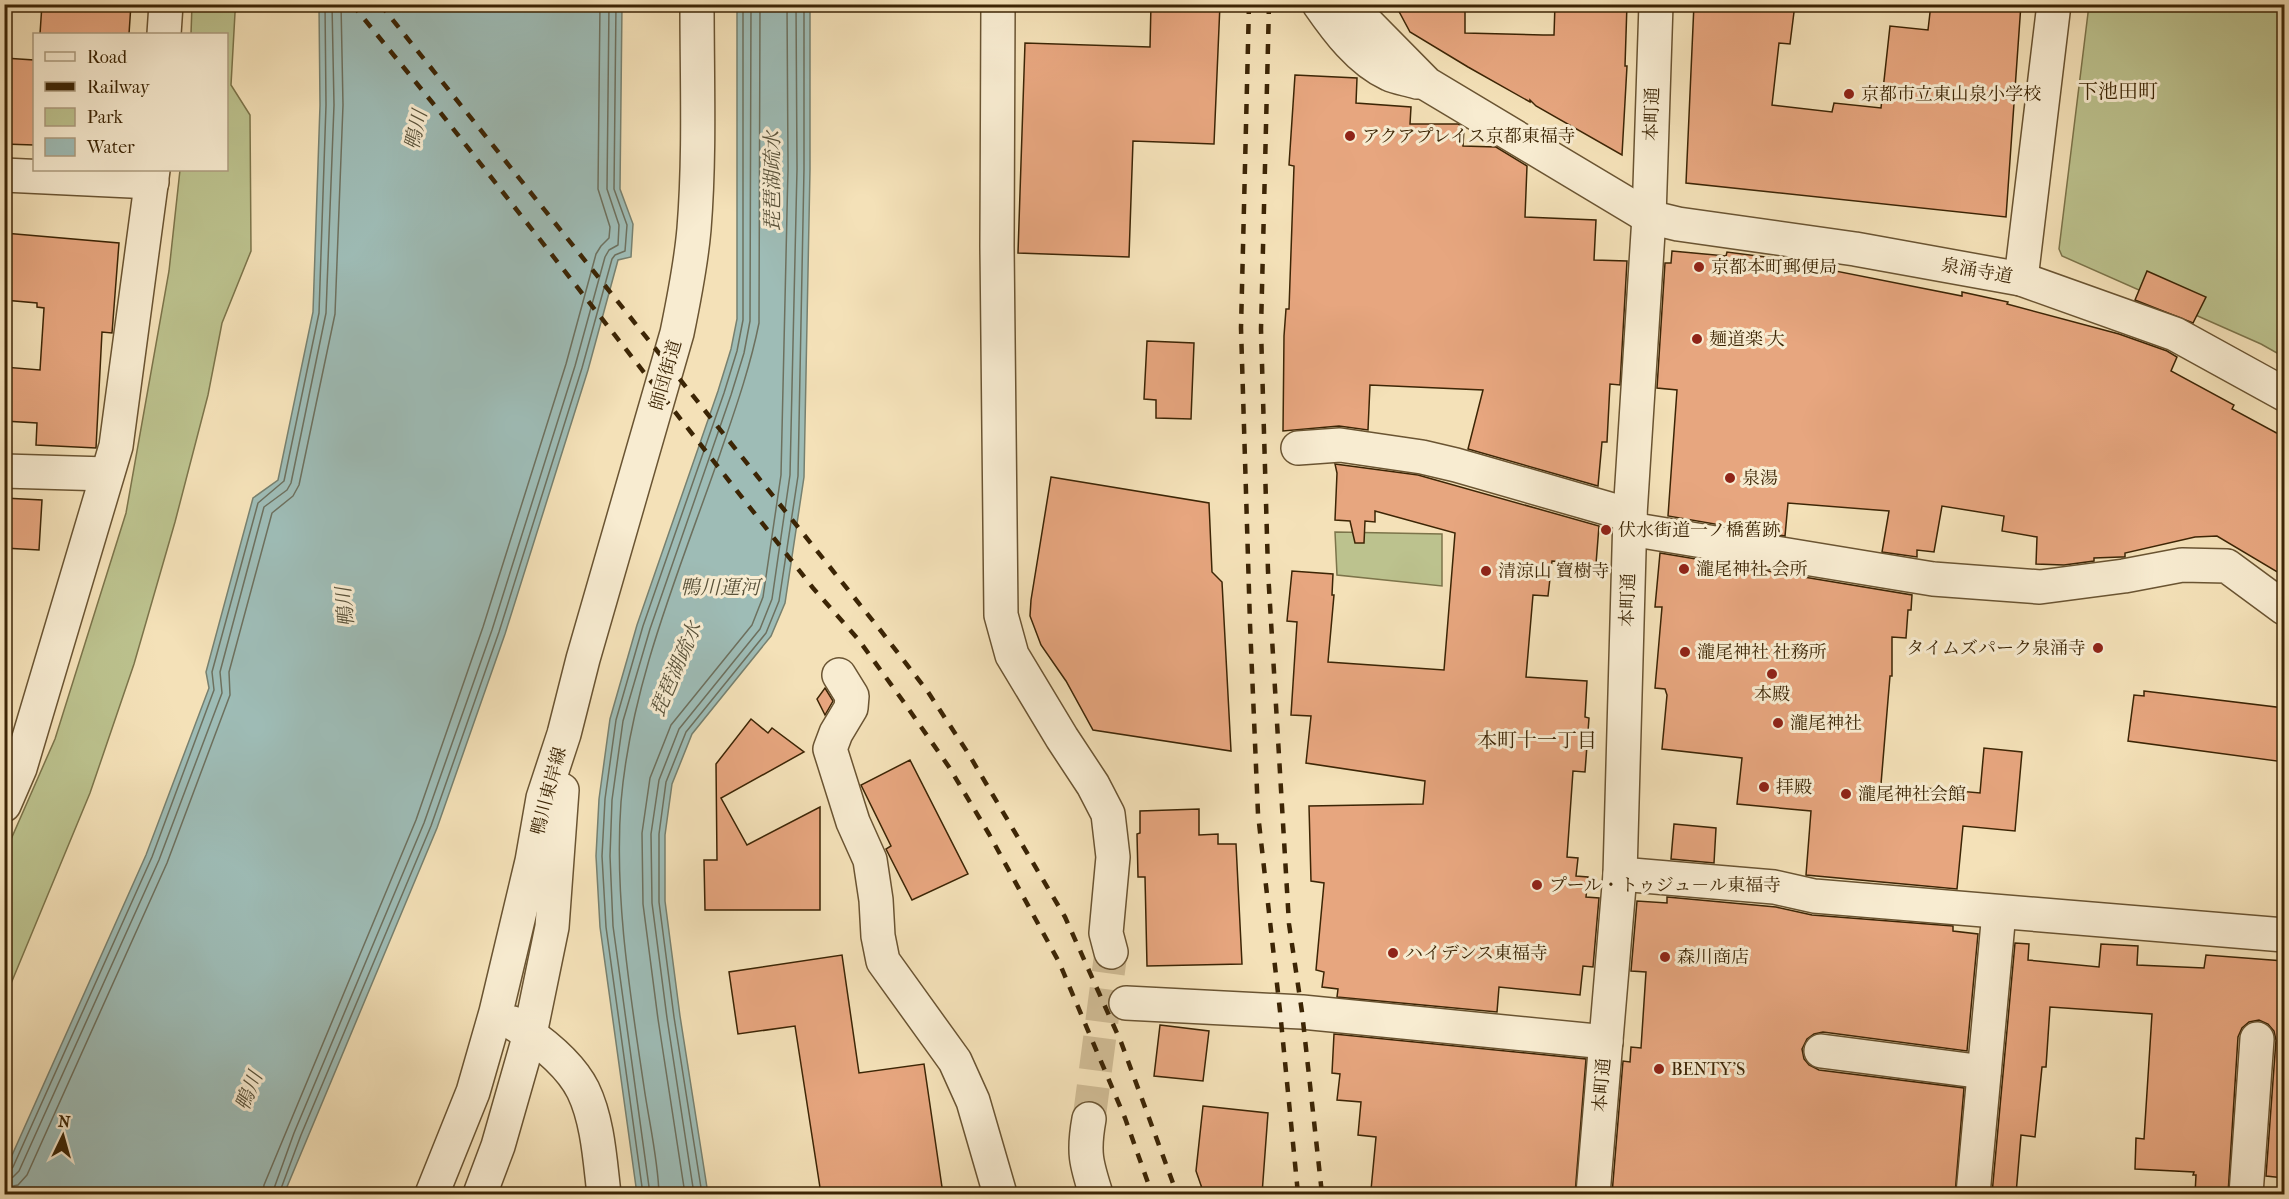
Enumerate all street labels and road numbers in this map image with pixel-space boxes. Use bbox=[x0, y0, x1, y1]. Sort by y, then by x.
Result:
street label: 本町通 bbox=[1641, 87, 1663, 141]
street label: 泉涌寺道 bbox=[1940, 254, 2014, 288]
street label: 師団街道 bbox=[646, 338, 686, 412]
street label: 本町通 bbox=[1617, 573, 1639, 627]
street label: 鴨川東岸線 bbox=[527, 745, 571, 837]
street label: 本町通 bbox=[1589, 1057, 1615, 1113]

